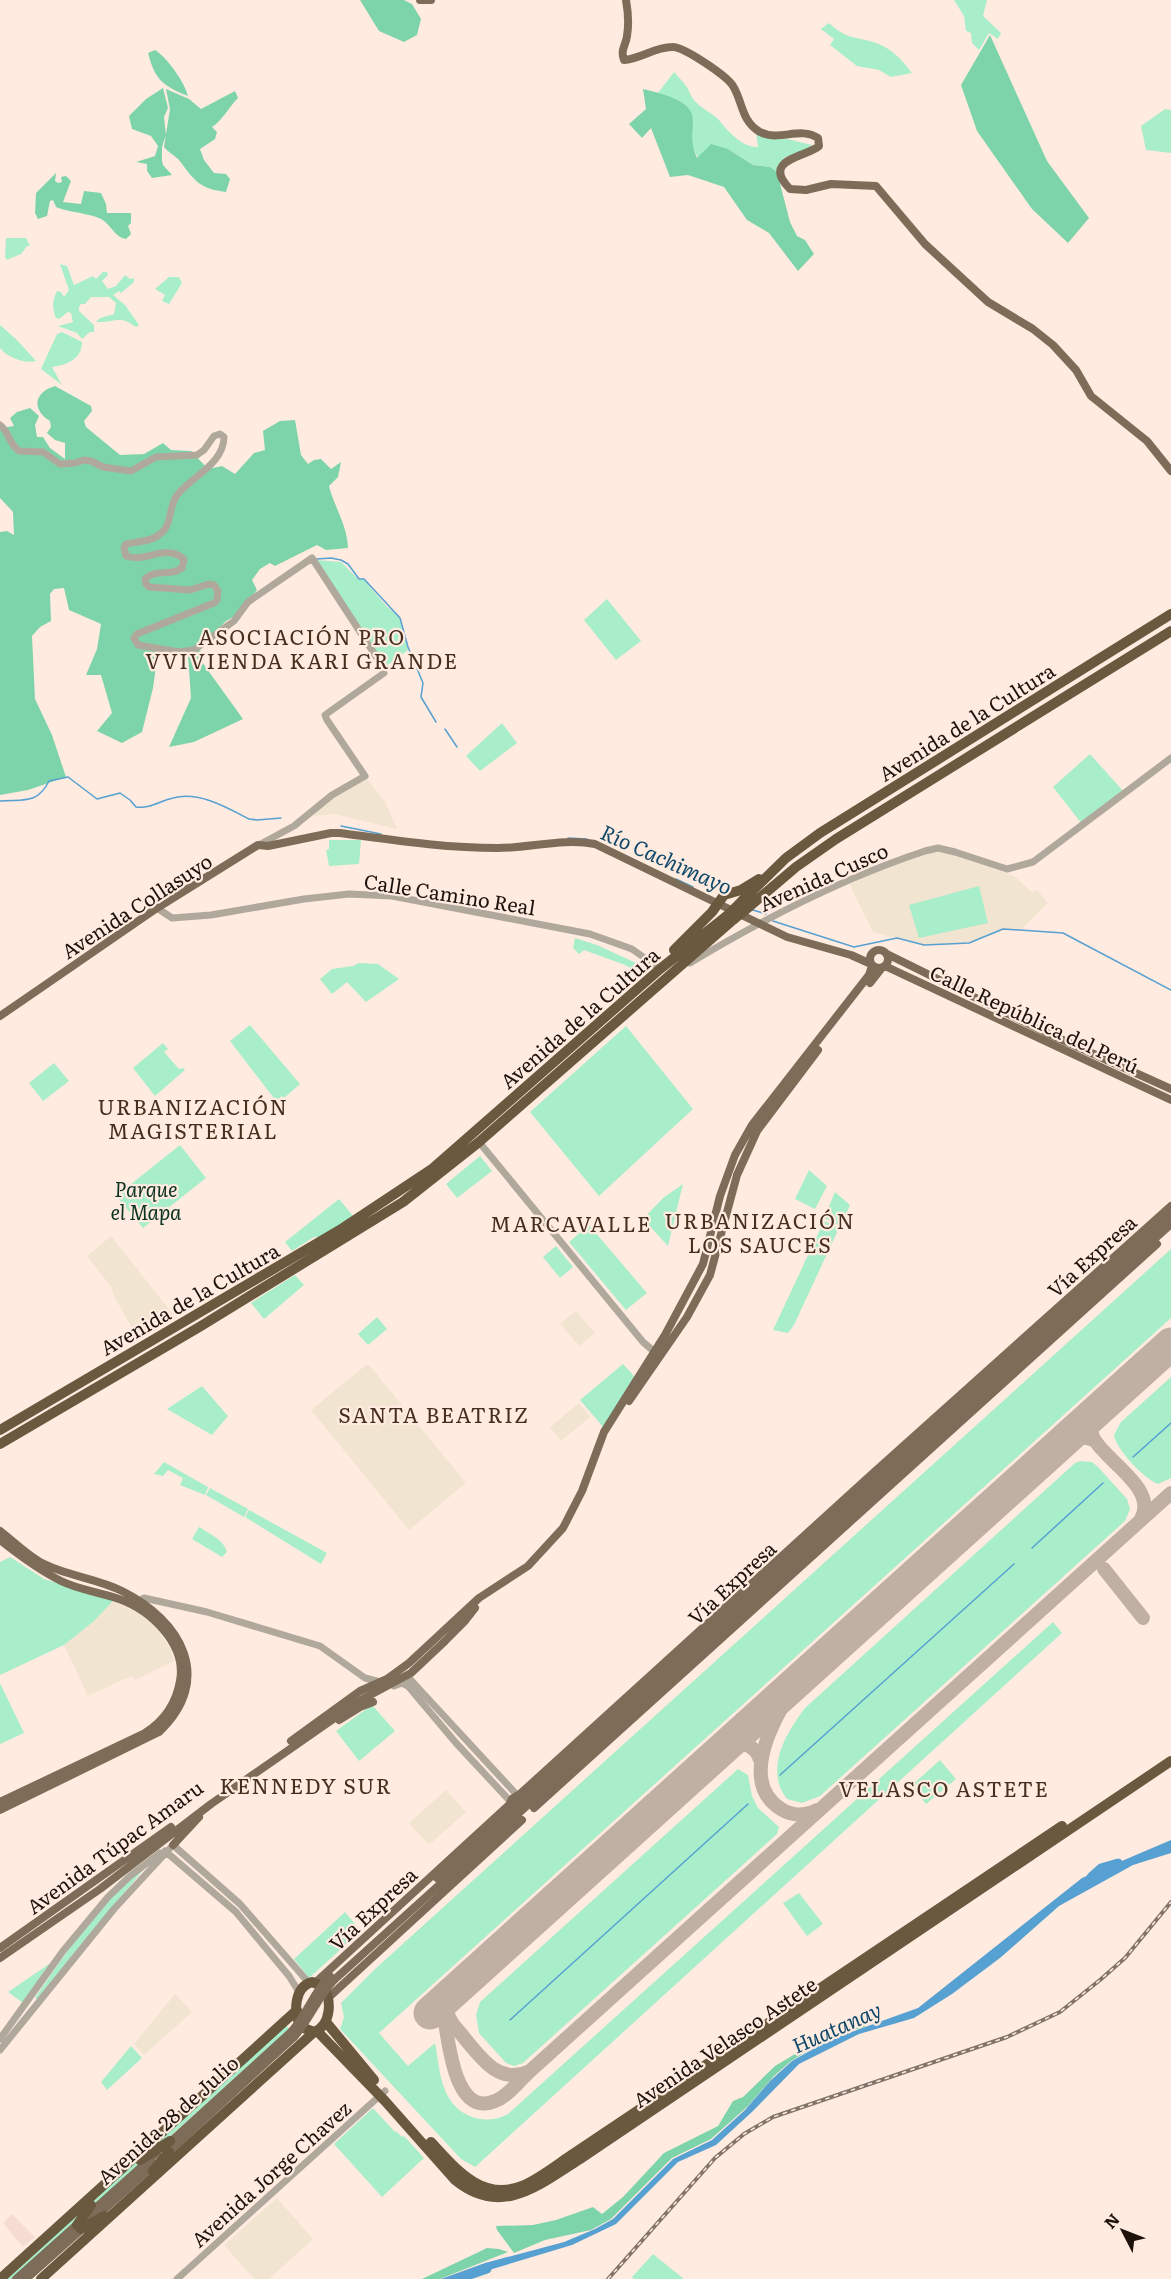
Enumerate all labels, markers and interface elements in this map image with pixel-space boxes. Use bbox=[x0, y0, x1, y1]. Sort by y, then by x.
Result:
district label: ASOCIACIÓN PRO VVIVIENDA KARI GRANDE bbox=[145, 620, 459, 675]
street label: Avenida de la Cultura bbox=[872, 654, 1060, 787]
water label: Río Cachimayo bbox=[596, 815, 738, 901]
street label: Avenida Cusco bbox=[754, 834, 892, 918]
street label: Avenida Collasuyo bbox=[55, 845, 217, 965]
street label: Calle Camino Real bbox=[362, 865, 538, 921]
street label: Avenida de la Cultura bbox=[493, 939, 666, 1095]
street label: Calle República del Perú bbox=[925, 956, 1145, 1080]
district label: URBANIZACIÓN MAGISTERIAL bbox=[98, 1090, 288, 1145]
park label: Parque el Mapa bbox=[111, 1173, 182, 1226]
district label: URBANIZACIÓN LOS SAUCES bbox=[665, 1204, 855, 1259]
street label: Vía Expresa bbox=[1040, 1206, 1143, 1303]
district label: MARCAVALLE bbox=[490, 1207, 652, 1238]
street label: Avenida de la Cultura bbox=[94, 1234, 285, 1362]
district label: SANTA BEATRIZ bbox=[338, 1398, 530, 1429]
street label: Vía Expresa bbox=[680, 1533, 782, 1631]
district label: KENNEDY SUR bbox=[219, 1769, 393, 1800]
street label: Avenida Túpac Amaru bbox=[20, 1771, 209, 1920]
district label: VELASCO ASTETE bbox=[839, 1772, 1049, 1803]
street label: Vía Expresa bbox=[321, 1859, 423, 1957]
street label: Avenida Velasco Astete bbox=[626, 1968, 822, 2114]
water label: Huatanay bbox=[786, 1992, 886, 2060]
street label: Avenida 28 de Julio bbox=[90, 2047, 244, 2191]
street label: Avenida Jorge Chavez bbox=[183, 2093, 357, 2253]
north arrow bbox=[1093, 2201, 1153, 2261]
text: N bbox=[1098, 2207, 1125, 2233]

